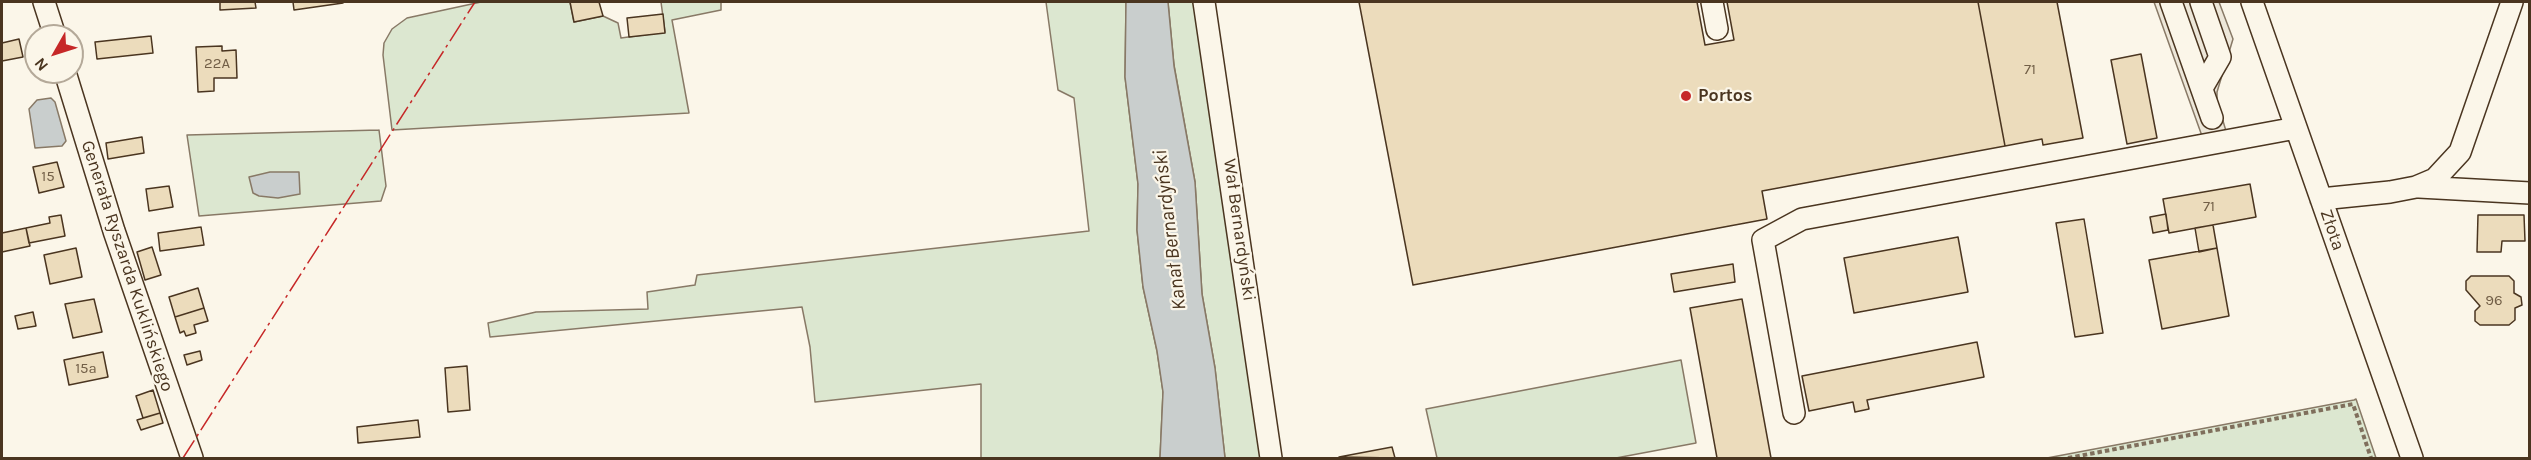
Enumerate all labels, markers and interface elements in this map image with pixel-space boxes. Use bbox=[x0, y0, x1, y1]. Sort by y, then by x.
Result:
north arrow bbox=[24, 24, 84, 84]
text: N bbox=[30, 54, 52, 75]
house number: 22A bbox=[204, 55, 230, 73]
house number: 71 bbox=[2024, 61, 2036, 79]
place label: Portos bbox=[1698, 85, 1752, 107]
marker: Portos bbox=[1679, 89, 1693, 103]
street label: Generała Ryszarda Kuklińskiego bbox=[76, 138, 178, 394]
water label: Kanał Bernardyński bbox=[1148, 148, 1192, 312]
street label: Wał Bernardyński bbox=[1218, 157, 1260, 303]
house number: 15 bbox=[41, 168, 55, 186]
house number: 71 bbox=[2203, 198, 2215, 216]
street label: Złota bbox=[2315, 207, 2349, 253]
house number: 96 bbox=[2485, 292, 2503, 310]
house number: 15a bbox=[75, 360, 97, 378]

